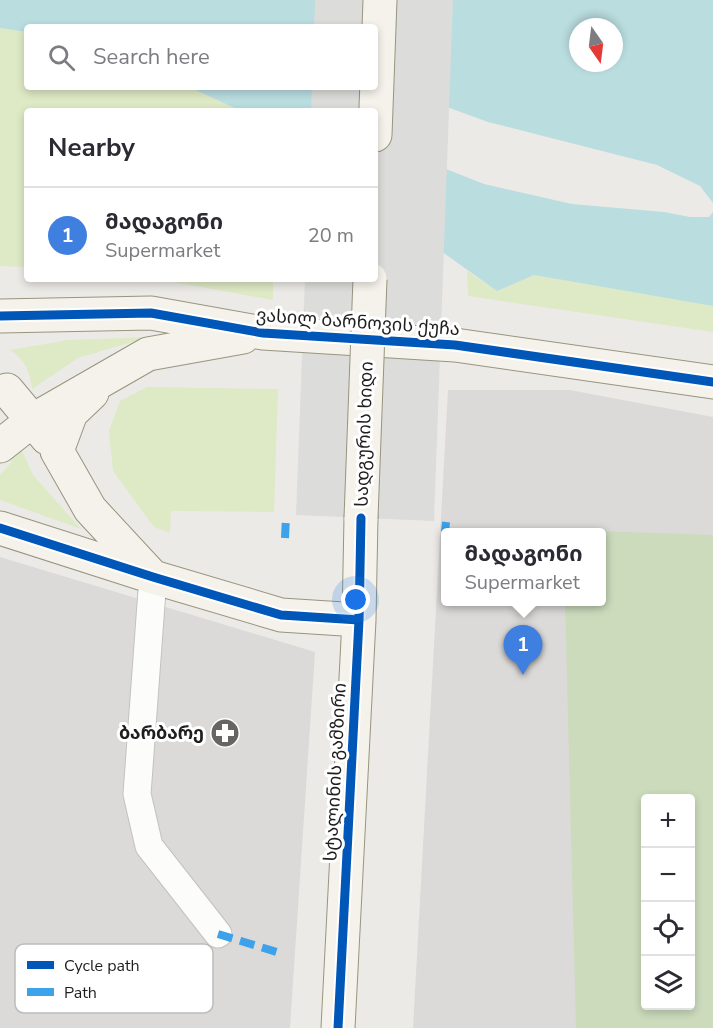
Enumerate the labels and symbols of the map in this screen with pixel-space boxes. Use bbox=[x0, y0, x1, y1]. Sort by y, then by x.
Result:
north arrow bbox=[569, 18, 623, 72]
street label: ვასილ ბარნოვის ქუჩა bbox=[255, 303, 461, 341]
street label: სადგურის ხიდი bbox=[349, 361, 379, 507]
your location bbox=[341, 585, 370, 614]
pin: 1 bbox=[504, 626, 542, 675]
street label: სტალინის გამზირი bbox=[318, 682, 352, 862]
pharmacy icon: ბარბარე bbox=[209, 717, 241, 749]
place label: ბარბარე bbox=[119, 721, 204, 745]
legend bbox=[15, 944, 213, 1013]
text: Cycle path bbox=[64, 955, 140, 977]
text: Path bbox=[64, 982, 97, 1004]

